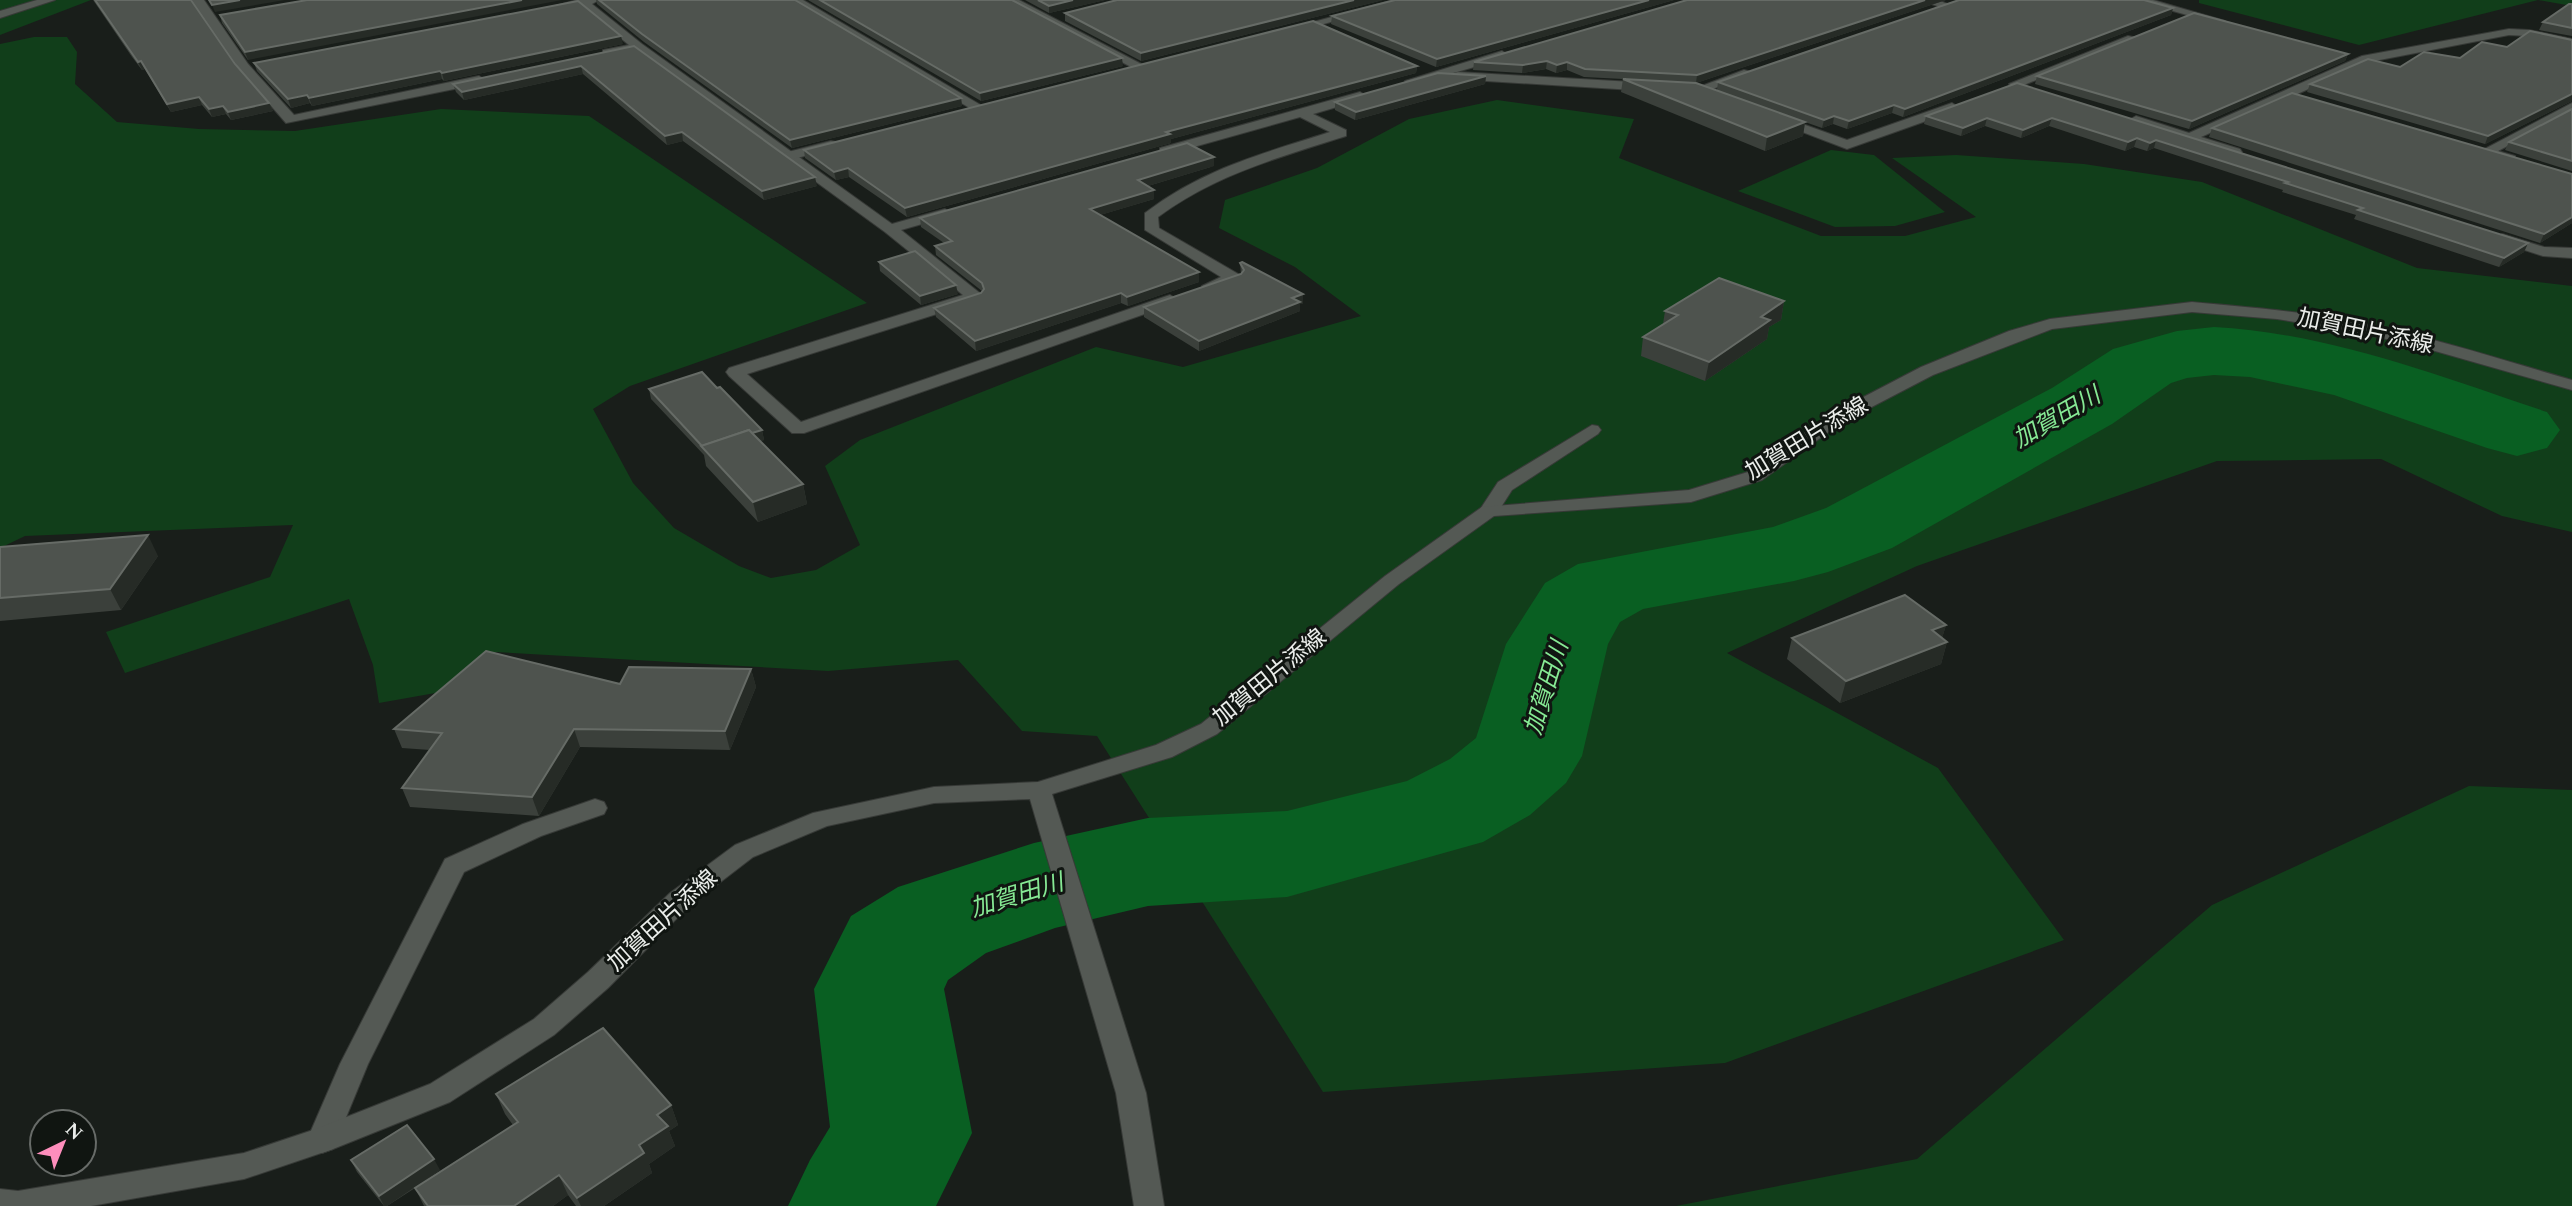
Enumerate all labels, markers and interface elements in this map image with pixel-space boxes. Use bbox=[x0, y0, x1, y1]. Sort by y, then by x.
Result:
street label: 加賀田片添線 bbox=[2294, 301, 2436, 363]
water label: 加賀田川 bbox=[2006, 377, 2110, 458]
street label: 加賀田片添線 bbox=[1739, 388, 1875, 490]
street label: 加賀田片添線 bbox=[1205, 621, 1335, 735]
water label: 加賀田川 bbox=[1516, 634, 1579, 739]
street label: 加賀田片添線 bbox=[600, 862, 726, 980]
water label: 加賀田川 bbox=[966, 864, 1071, 927]
north arrow bbox=[28, 1108, 98, 1178]
text: N bbox=[58, 1116, 89, 1148]

